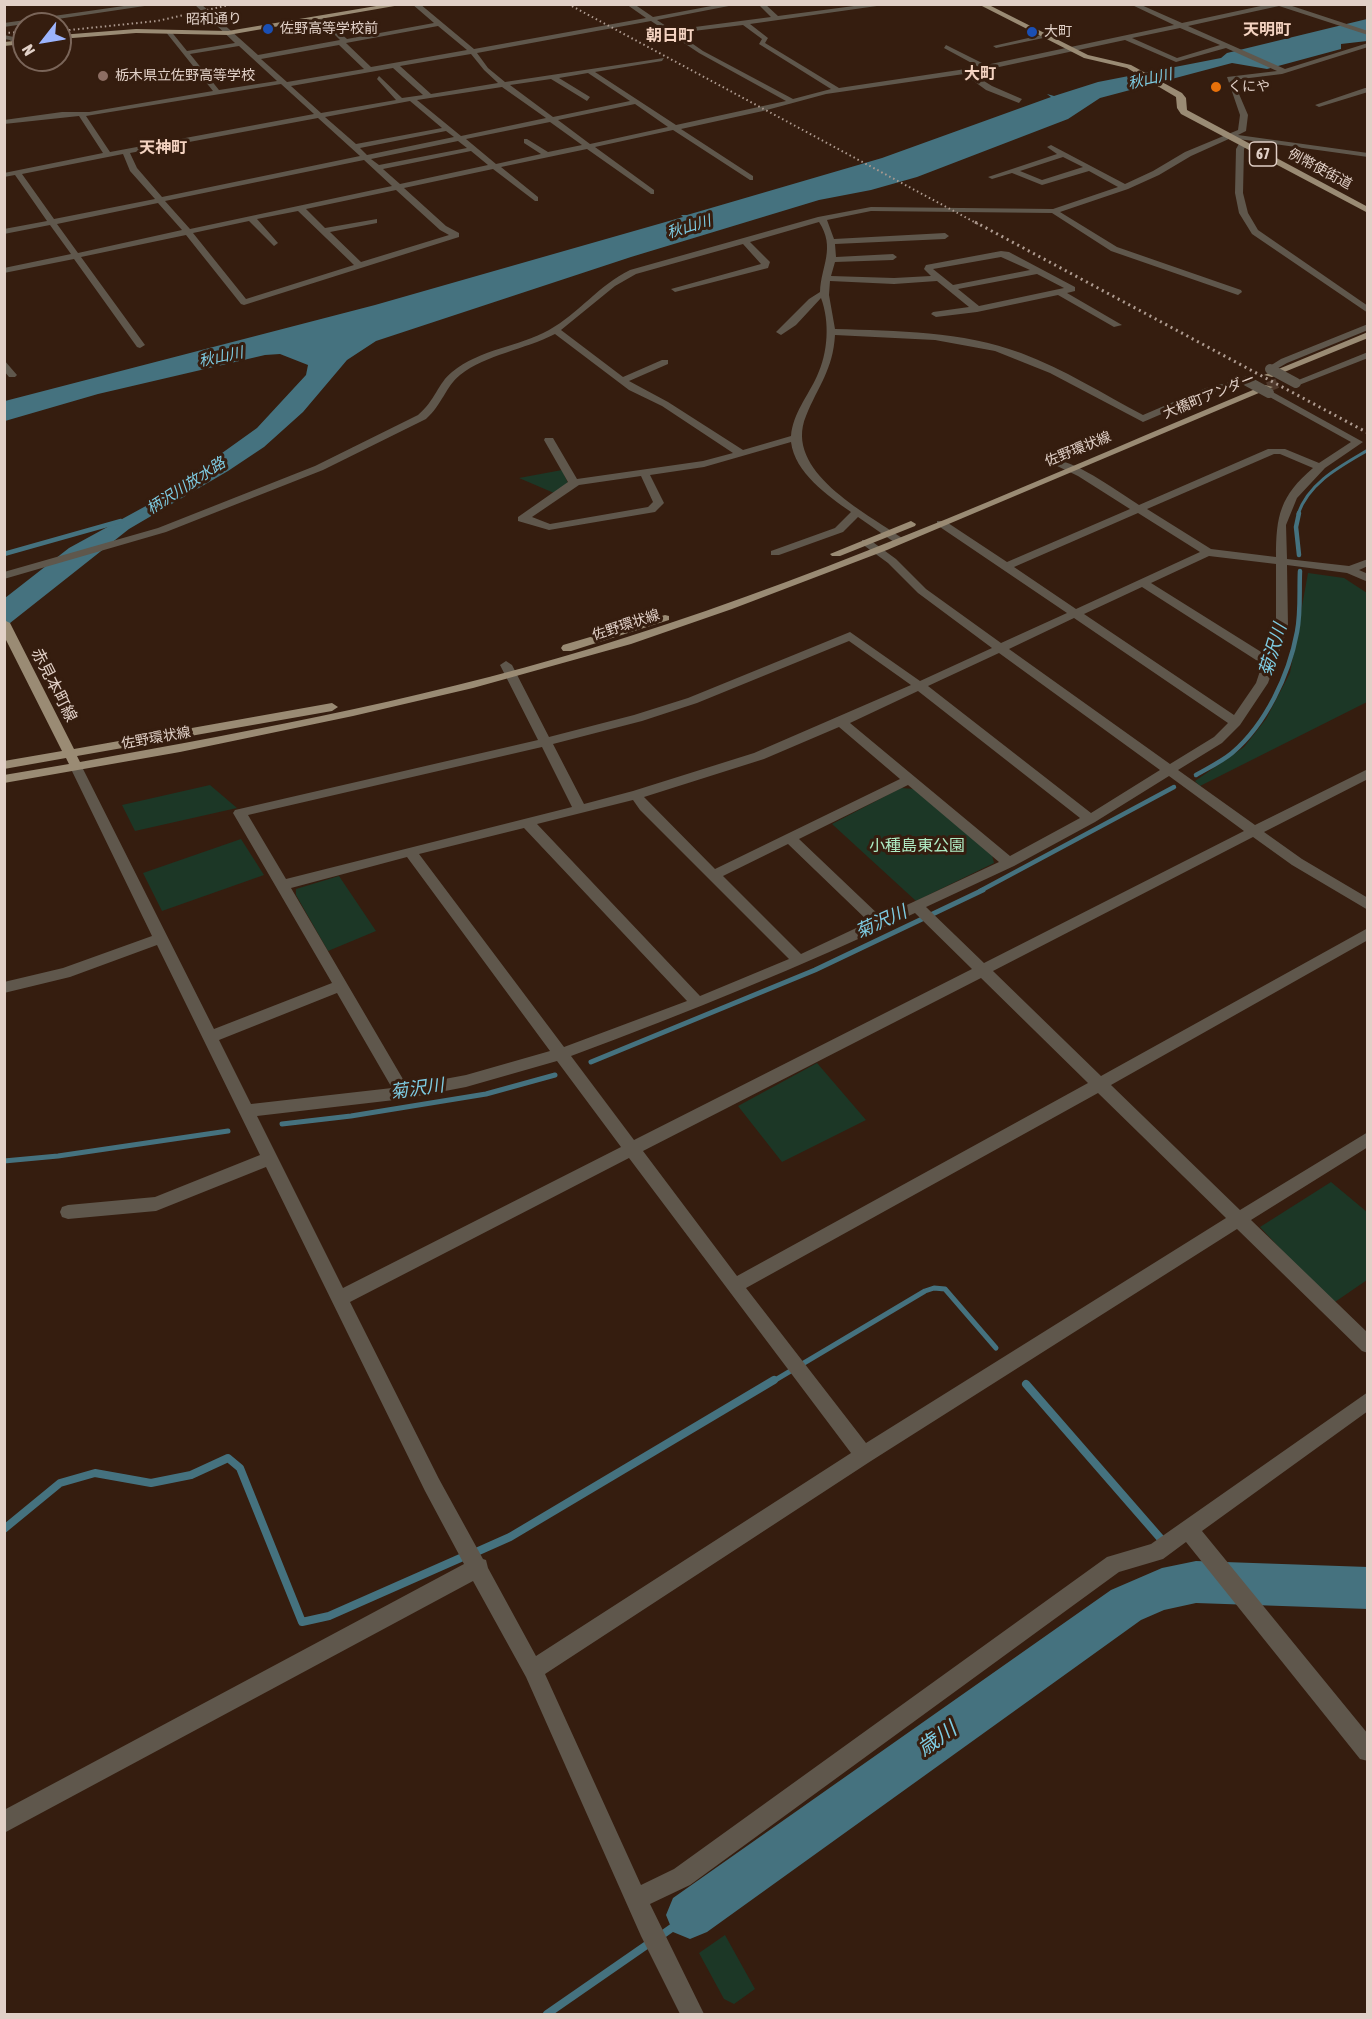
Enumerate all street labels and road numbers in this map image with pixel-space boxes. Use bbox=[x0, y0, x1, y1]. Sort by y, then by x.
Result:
street label: 昭和通り bbox=[186, 10, 242, 28]
road number: 67 bbox=[1250, 142, 1276, 166]
street label: 例幣使街道 bbox=[1285, 145, 1355, 193]
street label: 大橋町アンダー bbox=[1160, 370, 1258, 422]
street label: 佐野環状線 bbox=[1042, 428, 1114, 470]
street label: 佐野環状線 bbox=[590, 606, 662, 644]
street label: 赤見本町線 bbox=[27, 645, 81, 725]
street label: 佐野環状線 bbox=[120, 724, 192, 752]

